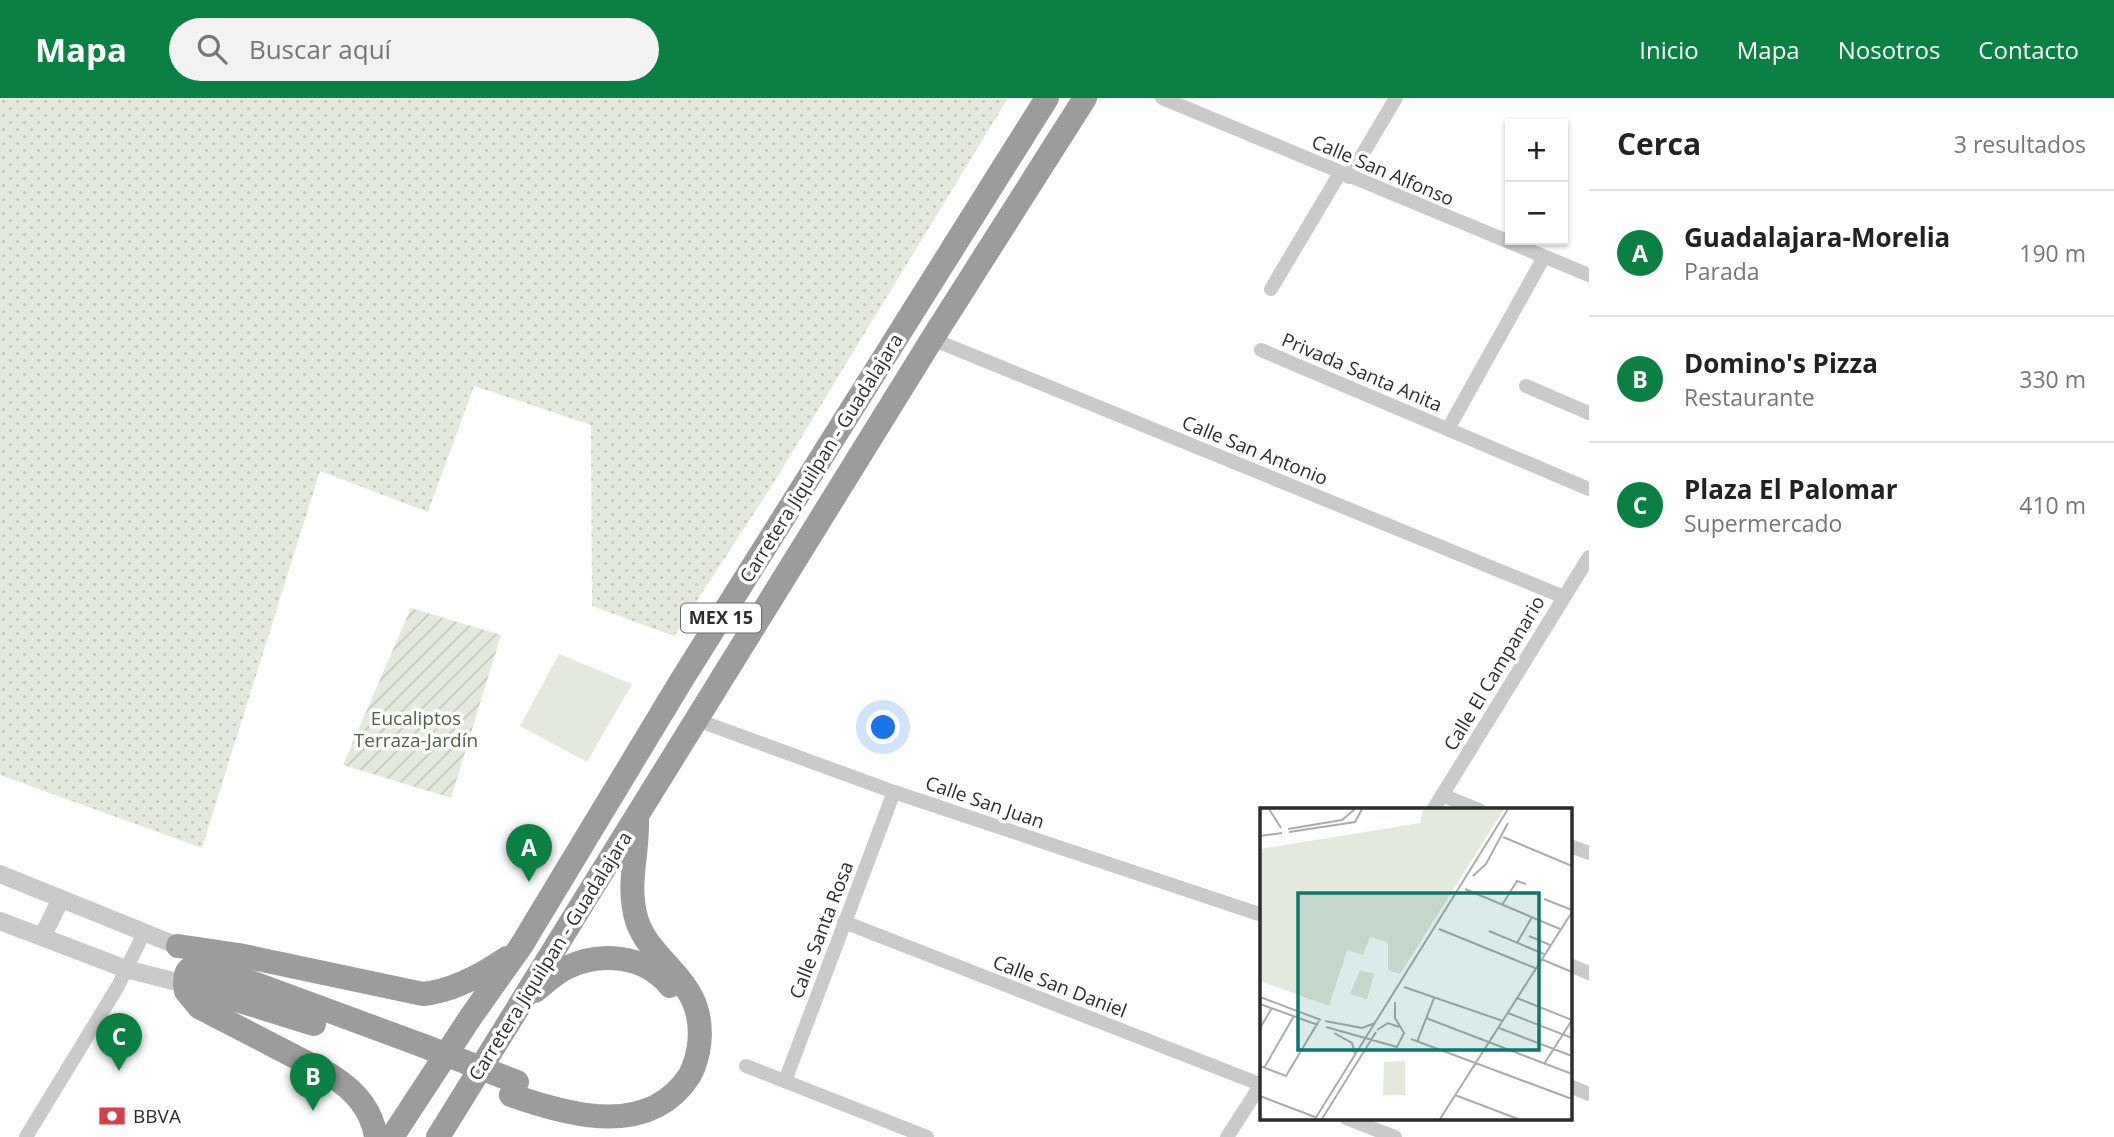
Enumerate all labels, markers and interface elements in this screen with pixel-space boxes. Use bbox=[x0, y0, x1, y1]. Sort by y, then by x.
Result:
search box bbox=[169, 18, 659, 81]
text: Mapa bbox=[35, 27, 127, 72]
icon: search bbox=[193, 30, 231, 68]
text: Buscar aquí bbox=[249, 31, 391, 67]
text: Inicio bbox=[1639, 33, 1699, 66]
text: Mapa bbox=[1737, 33, 1800, 66]
text: Nosotros bbox=[1838, 33, 1940, 66]
text: Contacto bbox=[1978, 33, 2079, 66]
map controls bbox=[1505, 119, 1568, 245]
button: + bbox=[1505, 119, 1568, 182]
text: Cerca bbox=[1617, 123, 1701, 164]
street label: Calle San Alfonso bbox=[1308, 128, 1458, 212]
text: 3 resultados bbox=[1954, 128, 2086, 160]
button: − bbox=[1505, 182, 1568, 245]
text: Guadalajara-Morelia bbox=[1684, 219, 1950, 255]
text: A bbox=[1632, 237, 1648, 269]
text: 190 m bbox=[2019, 237, 2086, 269]
text: Parada bbox=[1684, 255, 1760, 287]
street label: Privada Santa Anita bbox=[1278, 326, 1446, 418]
street label: Carretera Jiquilpan - Guadalajara bbox=[733, 328, 909, 588]
text: Domino's Pizza bbox=[1684, 345, 1878, 381]
text: B bbox=[1632, 363, 1648, 395]
text: 330 m bbox=[2019, 363, 2086, 395]
text: Restaurante bbox=[1684, 381, 1815, 413]
street label: Calle San Antonio bbox=[1178, 409, 1332, 491]
text: Plaza El Palomar bbox=[1684, 471, 1897, 507]
text: C bbox=[1633, 489, 1647, 521]
text: 410 m bbox=[2019, 489, 2086, 521]
text: Supermercado bbox=[1684, 507, 1842, 539]
street label: Calle El Campanario bbox=[1437, 591, 1551, 755]
road number: MEX 15 bbox=[681, 604, 761, 632]
park label: Eucaliptos Terraza-Jardín bbox=[354, 705, 478, 753]
your location bbox=[866, 710, 900, 744]
street label: Calle San Juan bbox=[922, 769, 1048, 835]
inset map bbox=[1260, 808, 1572, 1119]
pin: A bbox=[506, 824, 552, 882]
street label: Carretera Jiquilpan - Guadalajara bbox=[462, 826, 638, 1086]
street label: Calle Santa Rosa bbox=[783, 857, 859, 1003]
street label: Calle San Daniel bbox=[989, 949, 1131, 1023]
pin: C bbox=[96, 1013, 142, 1071]
pin: B bbox=[290, 1053, 336, 1111]
bank icon: BBVA bbox=[97, 1101, 127, 1131]
place label: BBVA bbox=[133, 1103, 181, 1129]

